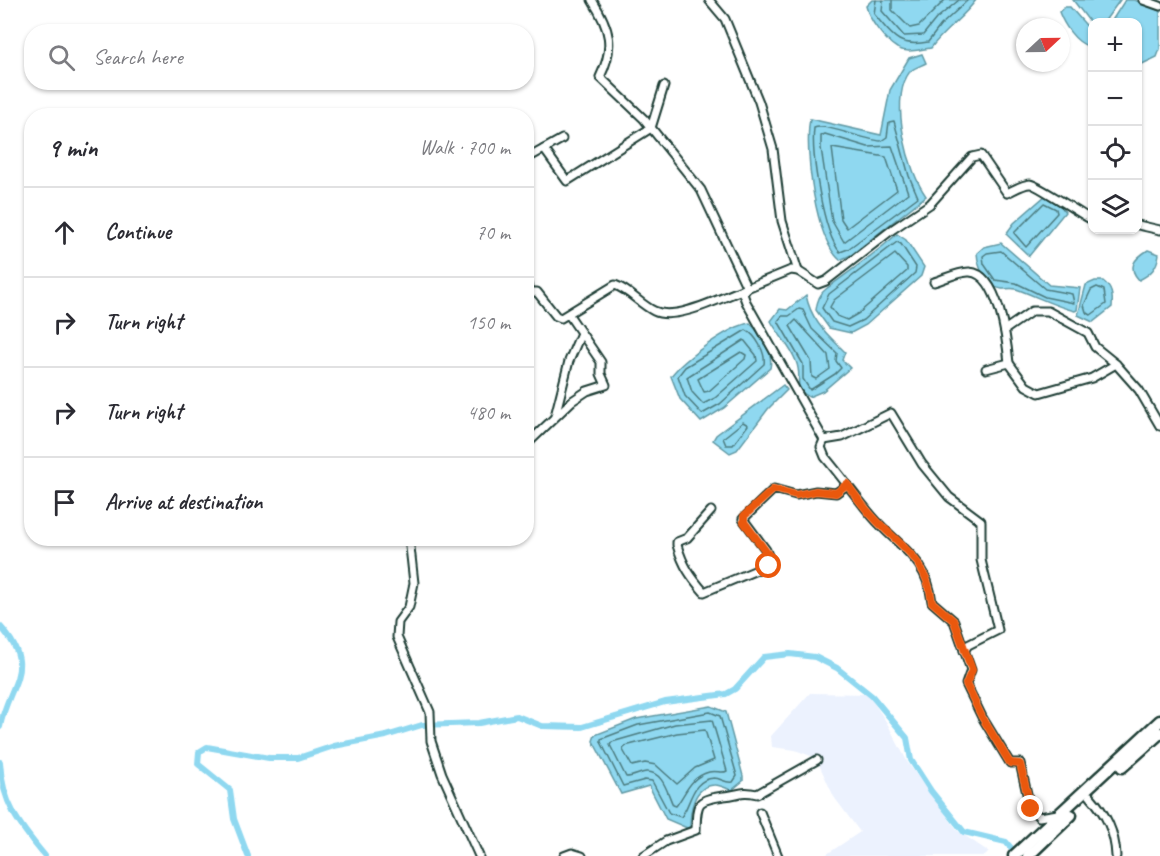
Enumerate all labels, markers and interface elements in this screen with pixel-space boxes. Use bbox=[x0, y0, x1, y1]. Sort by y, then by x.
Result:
north arrow bbox=[1016, 18, 1070, 72]
map controls bbox=[1088, 18, 1142, 234]
button: + bbox=[1088, 18, 1142, 72]
search box bbox=[24, 24, 534, 90]
icon: search bbox=[45, 41, 78, 74]
text: Search here bbox=[93, 43, 183, 71]
button: − bbox=[1088, 72, 1142, 126]
button: locate bbox=[1088, 126, 1142, 180]
text: 9 min bbox=[48, 131, 98, 164]
text: Walk · 700 m bbox=[420, 135, 510, 160]
button: layers bbox=[1088, 180, 1142, 234]
icon: ahead bbox=[48, 216, 81, 249]
text: Continue bbox=[105, 218, 171, 246]
text: 70 m bbox=[476, 220, 510, 245]
icon: right bbox=[48, 306, 81, 339]
text: Turn right bbox=[105, 308, 182, 336]
text: 150 m bbox=[467, 310, 510, 335]
icon: right bbox=[48, 396, 81, 429]
text: Turn right bbox=[105, 398, 182, 426]
text: 480 m bbox=[467, 400, 510, 425]
icon: arrive bbox=[48, 486, 81, 519]
text: Arrive at destination bbox=[105, 488, 262, 516]
route start bbox=[755, 552, 781, 578]
route end bbox=[1017, 795, 1043, 821]

